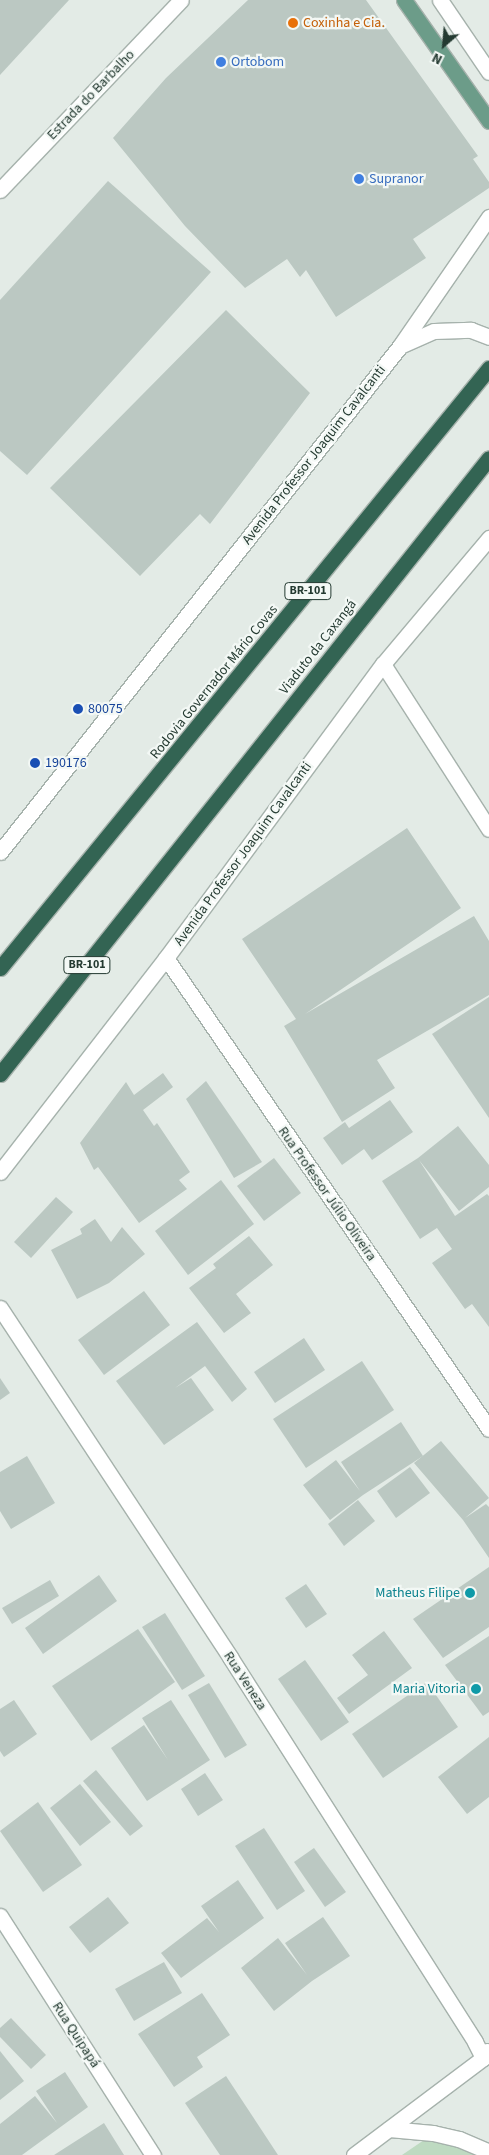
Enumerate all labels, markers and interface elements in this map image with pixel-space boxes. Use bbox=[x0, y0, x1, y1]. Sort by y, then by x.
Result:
place label: Coxinha e Cia. bbox=[303, 15, 385, 31]
marker: Coxinha e Cia. bbox=[287, 17, 299, 29]
north arrow bbox=[419, 20, 469, 70]
street label: Estrada do Barbalho bbox=[44, 47, 138, 143]
text: N bbox=[429, 47, 446, 69]
place label: Ortobom bbox=[231, 54, 284, 70]
marker: Ortobom bbox=[215, 56, 227, 68]
place label: Supranor bbox=[369, 171, 424, 187]
marker: Supranor bbox=[353, 173, 365, 185]
street label: Avenida Professor Joaquim Cavalcanti bbox=[239, 362, 389, 548]
road number: BR-101 bbox=[284, 582, 332, 600]
street label: Viaduto da Caxangá bbox=[276, 596, 360, 698]
street label: Rodovia Governador Mário Covas bbox=[147, 602, 281, 762]
place label: 80075 bbox=[88, 701, 123, 717]
marker: 80075 bbox=[72, 703, 84, 715]
place label: 190176 bbox=[45, 755, 87, 771]
marker: 190176 bbox=[29, 757, 41, 769]
street label: Avenida Professor Joaquim Cavalcanti bbox=[171, 759, 315, 949]
road number: BR-101 bbox=[63, 956, 111, 974]
street label: Rua Professor Júlio Oliveira bbox=[274, 1124, 380, 1264]
place label: Matheus Filipe bbox=[375, 1585, 460, 1601]
marker: Matheus Filipe bbox=[464, 1587, 476, 1599]
street label: Rua Veneza bbox=[220, 1648, 270, 1714]
place label: Maria Vitoria bbox=[392, 1681, 466, 1697]
marker: Maria Vitoria bbox=[470, 1683, 482, 1695]
street label: Rua Quipapá bbox=[49, 1999, 103, 2071]

